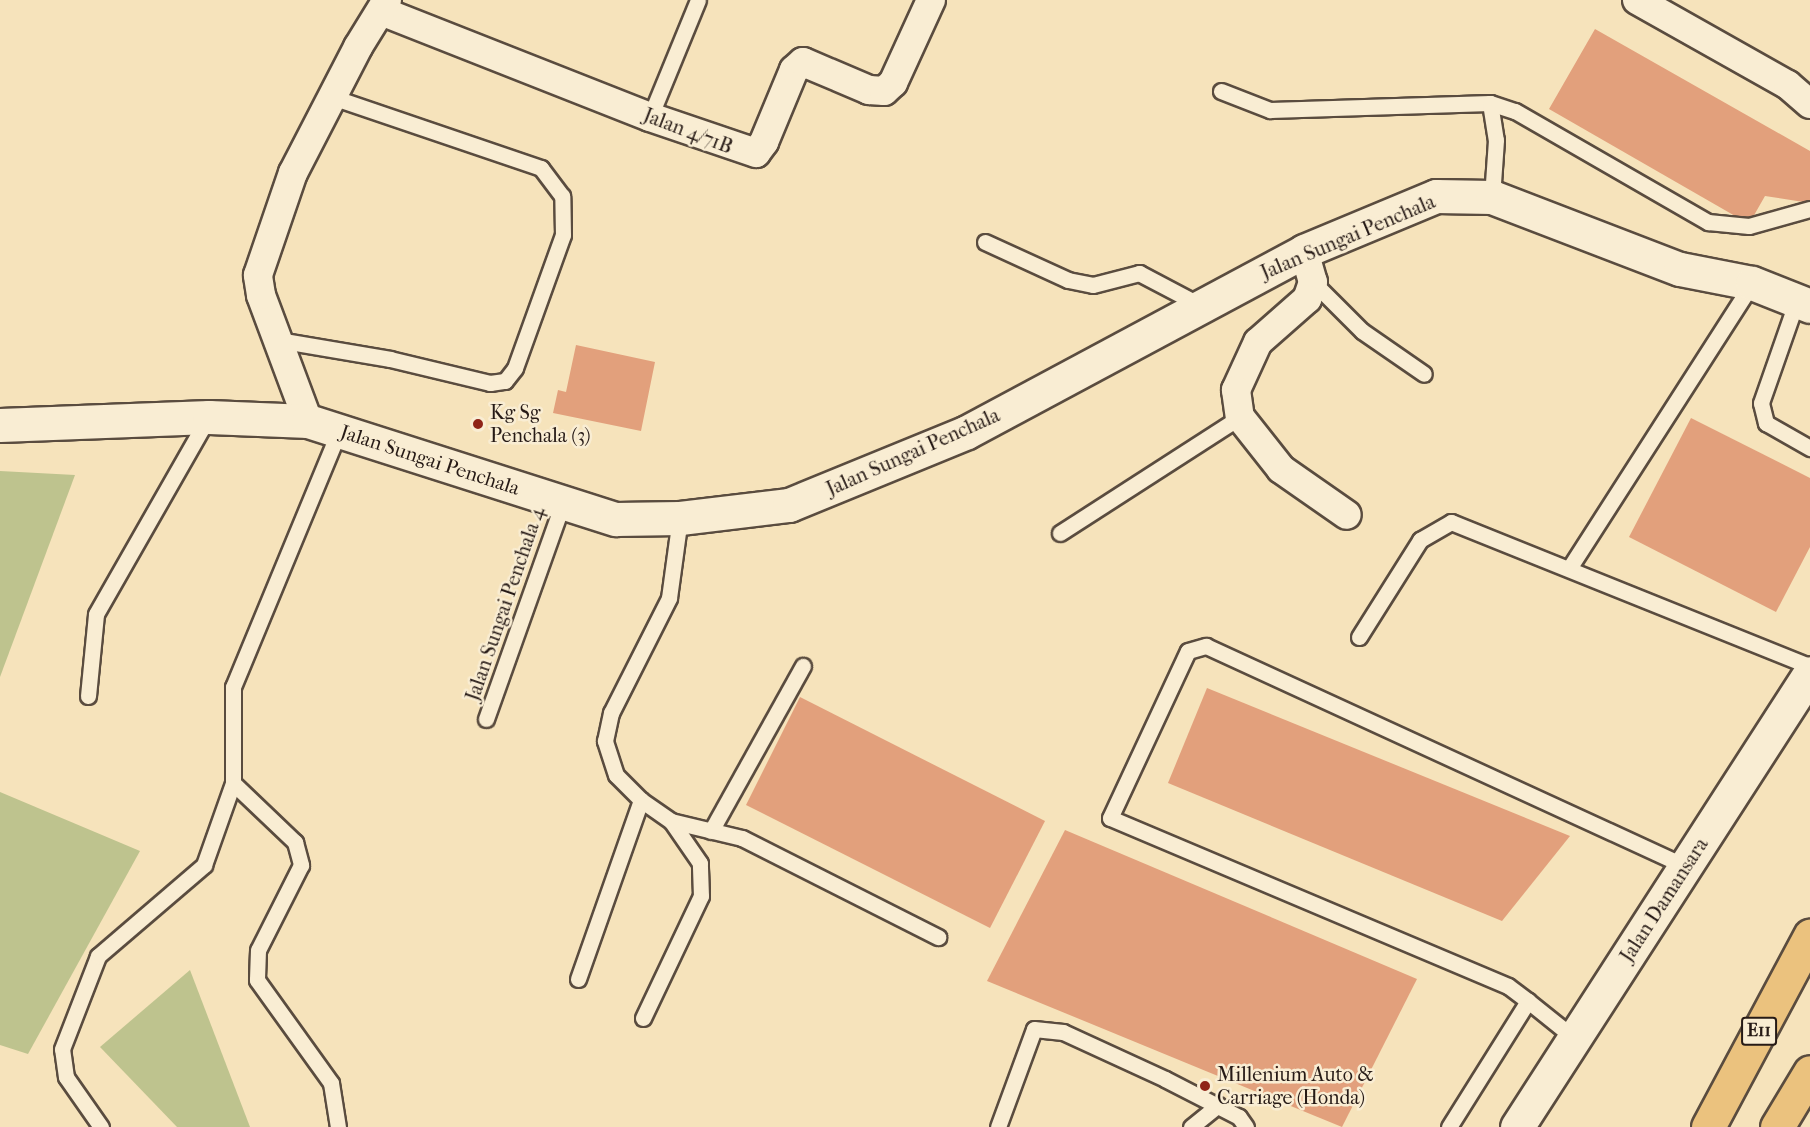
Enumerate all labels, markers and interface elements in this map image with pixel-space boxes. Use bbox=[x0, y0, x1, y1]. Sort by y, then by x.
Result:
street label: Jalan 4/71B bbox=[640, 103, 736, 159]
street label: Jalan Sungai Penchala bbox=[1257, 189, 1439, 285]
place label: Kg Sg Penchala (3) bbox=[490, 400, 591, 447]
street label: Jalan Sungai Penchala bbox=[823, 403, 1003, 501]
marker: Kg Sg Penchala (3) bbox=[471, 417, 485, 431]
street label: Jalan Sungai Penchala bbox=[337, 420, 523, 500]
street label: Jalan Sungai Penchala 4 bbox=[461, 504, 549, 704]
street label: Jalan Damansara bbox=[1615, 833, 1713, 967]
road number: E11 bbox=[1741, 1016, 1777, 1046]
place label: Millenium Auto & Carriage (Honda) bbox=[1217, 1062, 1374, 1109]
marker: Millenium Auto & Carriage (Honda) bbox=[1198, 1079, 1212, 1093]

